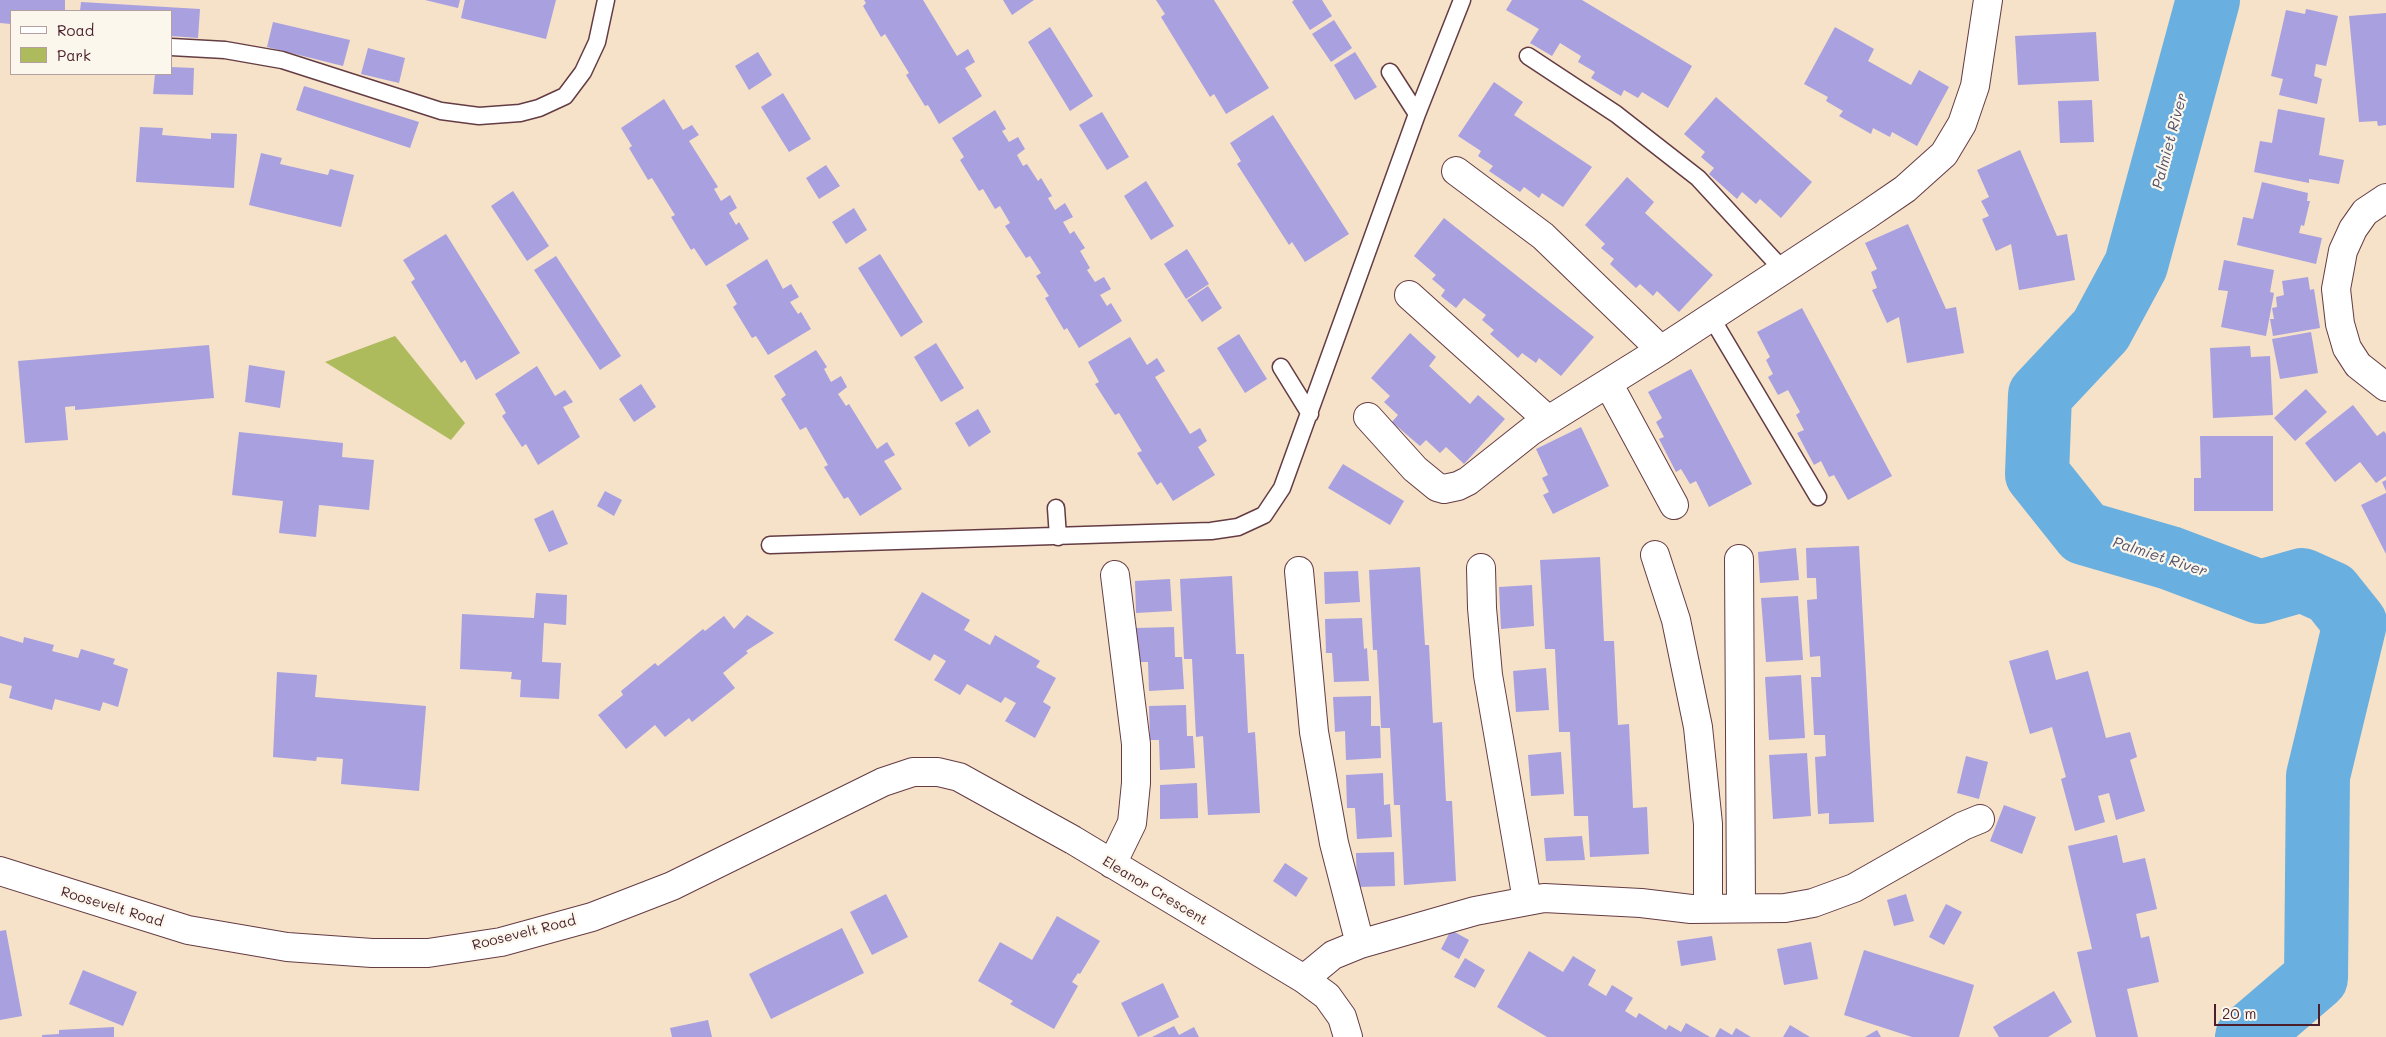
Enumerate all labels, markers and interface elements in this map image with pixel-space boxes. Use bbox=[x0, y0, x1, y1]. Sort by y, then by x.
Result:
legend bbox=[10, 10, 172, 75]
text: Road bbox=[57, 20, 94, 40]
text: Park bbox=[57, 45, 91, 65]
water label: Palmiet River bbox=[2149, 91, 2191, 191]
water label: Palmiet River bbox=[2110, 533, 2210, 581]
street label: Eleanor Crescent bbox=[1099, 853, 1211, 929]
street label: Roosevelt Road bbox=[59, 883, 165, 931]
street label: Roosevelt Road bbox=[470, 912, 578, 954]
scale bar bbox=[2216, 994, 2322, 1026]
text: 20 m bbox=[2222, 1003, 2256, 1023]

